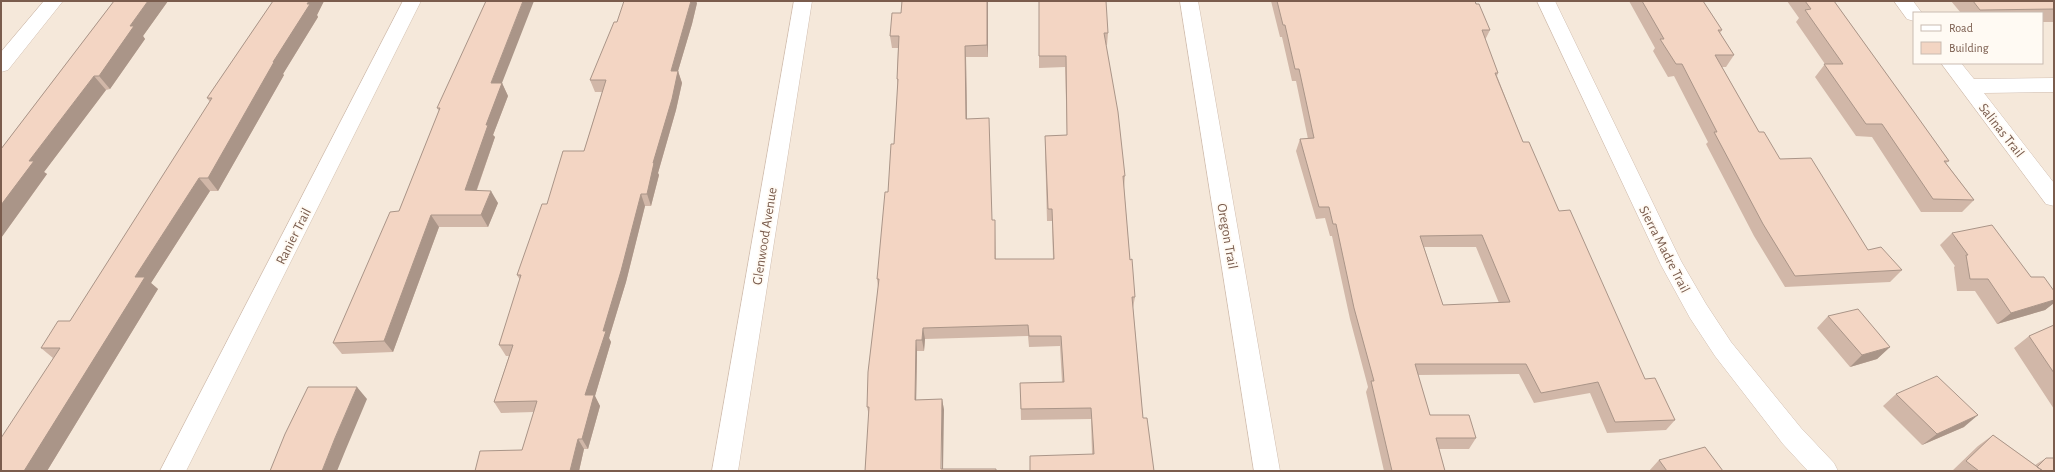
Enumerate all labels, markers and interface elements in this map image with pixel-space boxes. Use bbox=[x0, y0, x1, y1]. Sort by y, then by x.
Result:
legend bbox=[1913, 12, 2043, 64]
text: Road bbox=[1949, 22, 1973, 34]
text: Building bbox=[1949, 42, 1989, 54]
street label: Salinas Trail bbox=[1976, 101, 2027, 160]
street label: Glenwood Avenue bbox=[750, 186, 780, 286]
street label: Oregon Trail bbox=[1214, 202, 1240, 270]
street label: Sierra Madre Trail bbox=[1636, 204, 1692, 295]
street label: Ranier Trail bbox=[274, 206, 314, 267]

